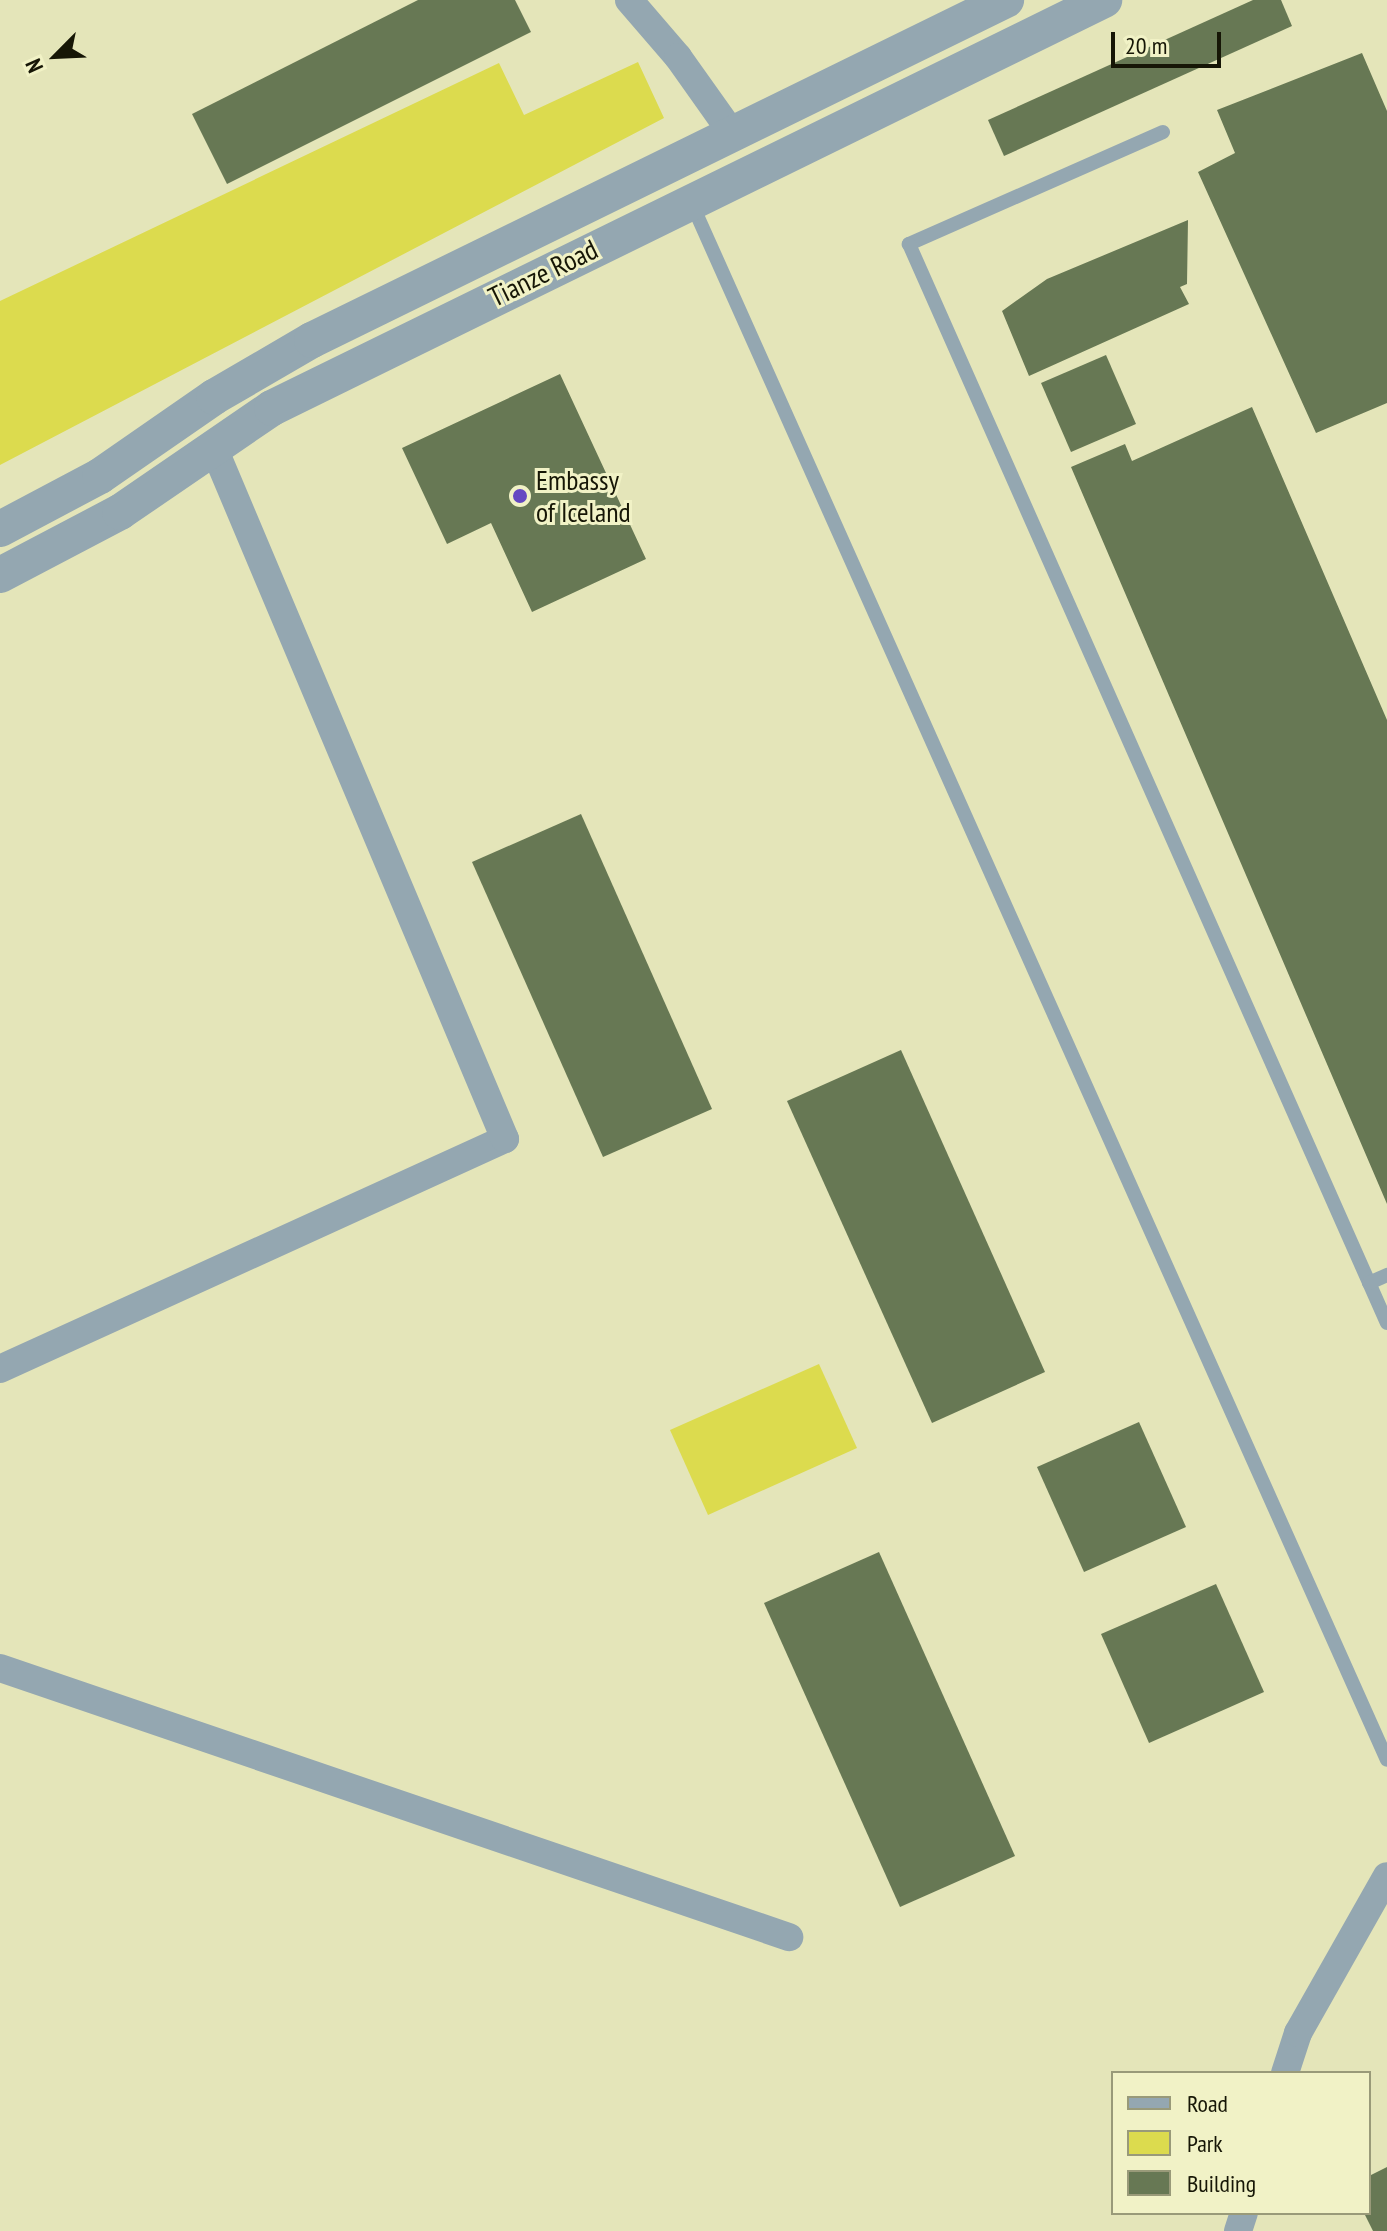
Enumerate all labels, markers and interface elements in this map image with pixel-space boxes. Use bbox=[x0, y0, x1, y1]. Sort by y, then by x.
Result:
north arrow bbox=[16, 16, 96, 96]
scale bar bbox=[1115, 16, 1225, 66]
text: 20 m bbox=[1125, 30, 1167, 61]
text: N bbox=[19, 55, 49, 77]
street label: Tianze Road bbox=[483, 232, 603, 314]
place label: Embassy of Iceland bbox=[536, 463, 631, 529]
marker: Embassy of Iceland bbox=[511, 487, 529, 505]
legend bbox=[1111, 2071, 1371, 2215]
text: Road bbox=[1187, 2088, 1228, 2119]
text: Park bbox=[1187, 2128, 1223, 2159]
text: Building bbox=[1187, 2168, 1256, 2199]

